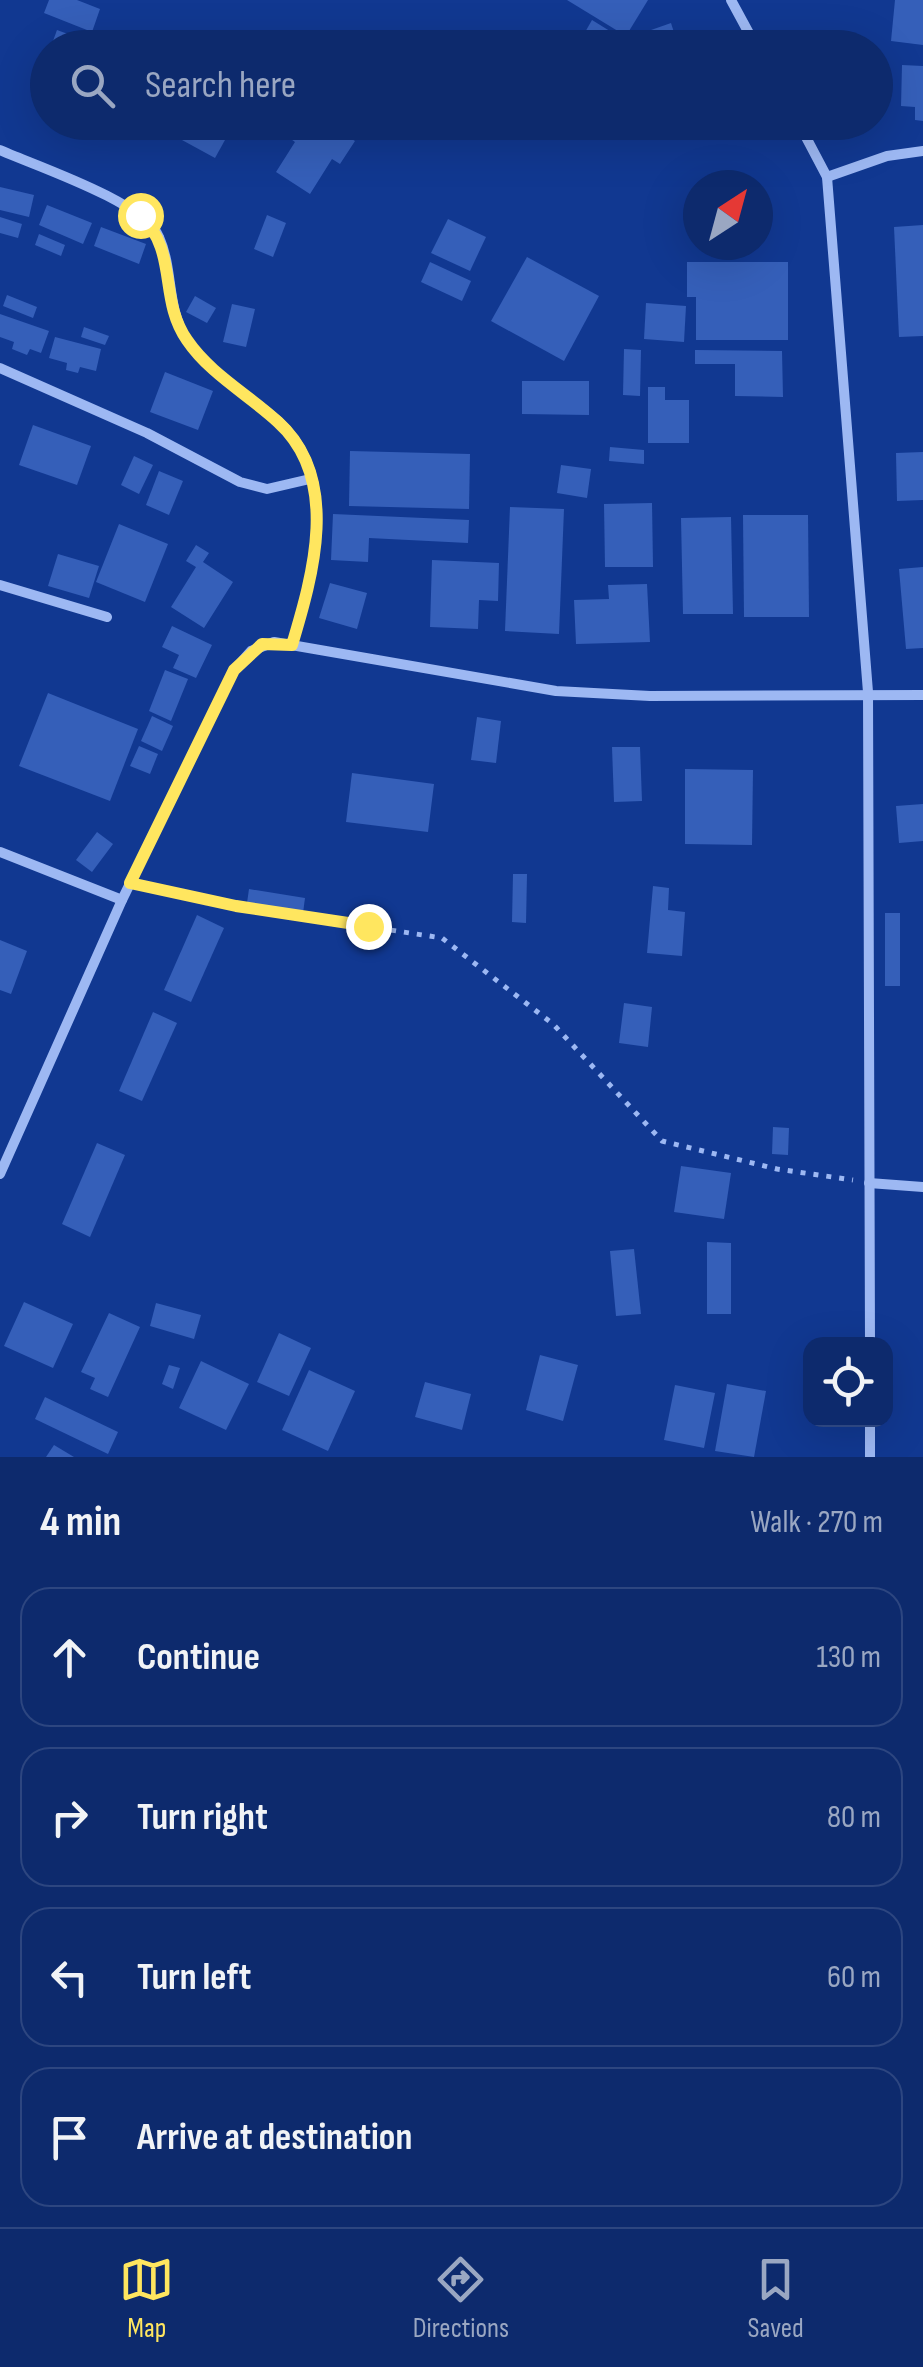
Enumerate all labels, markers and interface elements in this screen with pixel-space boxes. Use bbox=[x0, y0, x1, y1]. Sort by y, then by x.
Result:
search box bbox=[30, 30, 893, 140]
icon: search bbox=[65, 58, 120, 113]
text: Search here bbox=[145, 63, 296, 108]
north arrow bbox=[683, 170, 773, 260]
route start bbox=[118, 193, 164, 239]
route end bbox=[346, 904, 392, 950]
map controls bbox=[803, 1337, 893, 1427]
button: locate bbox=[803, 1337, 893, 1427]
text: 4 min bbox=[40, 1497, 121, 1548]
text: Walk · 270 m bbox=[750, 1503, 883, 1542]
icon: ahead bbox=[42, 1630, 97, 1685]
text: Continue bbox=[137, 1635, 260, 1680]
text: 130 m bbox=[816, 1638, 881, 1677]
icon: right bbox=[42, 1790, 97, 1845]
text: Turn right bbox=[137, 1795, 268, 1840]
text: 80 m bbox=[827, 1798, 881, 1837]
icon: left bbox=[42, 1950, 97, 2005]
text: Turn left bbox=[137, 1955, 251, 2000]
text: 60 m bbox=[827, 1958, 881, 1997]
icon: arrive bbox=[42, 2110, 97, 2165]
text: Arrive at destination bbox=[137, 2115, 412, 2160]
tab: Map bbox=[119, 2252, 174, 2345]
tab: Directions bbox=[413, 2252, 509, 2345]
tab: Saved bbox=[748, 2252, 804, 2345]

